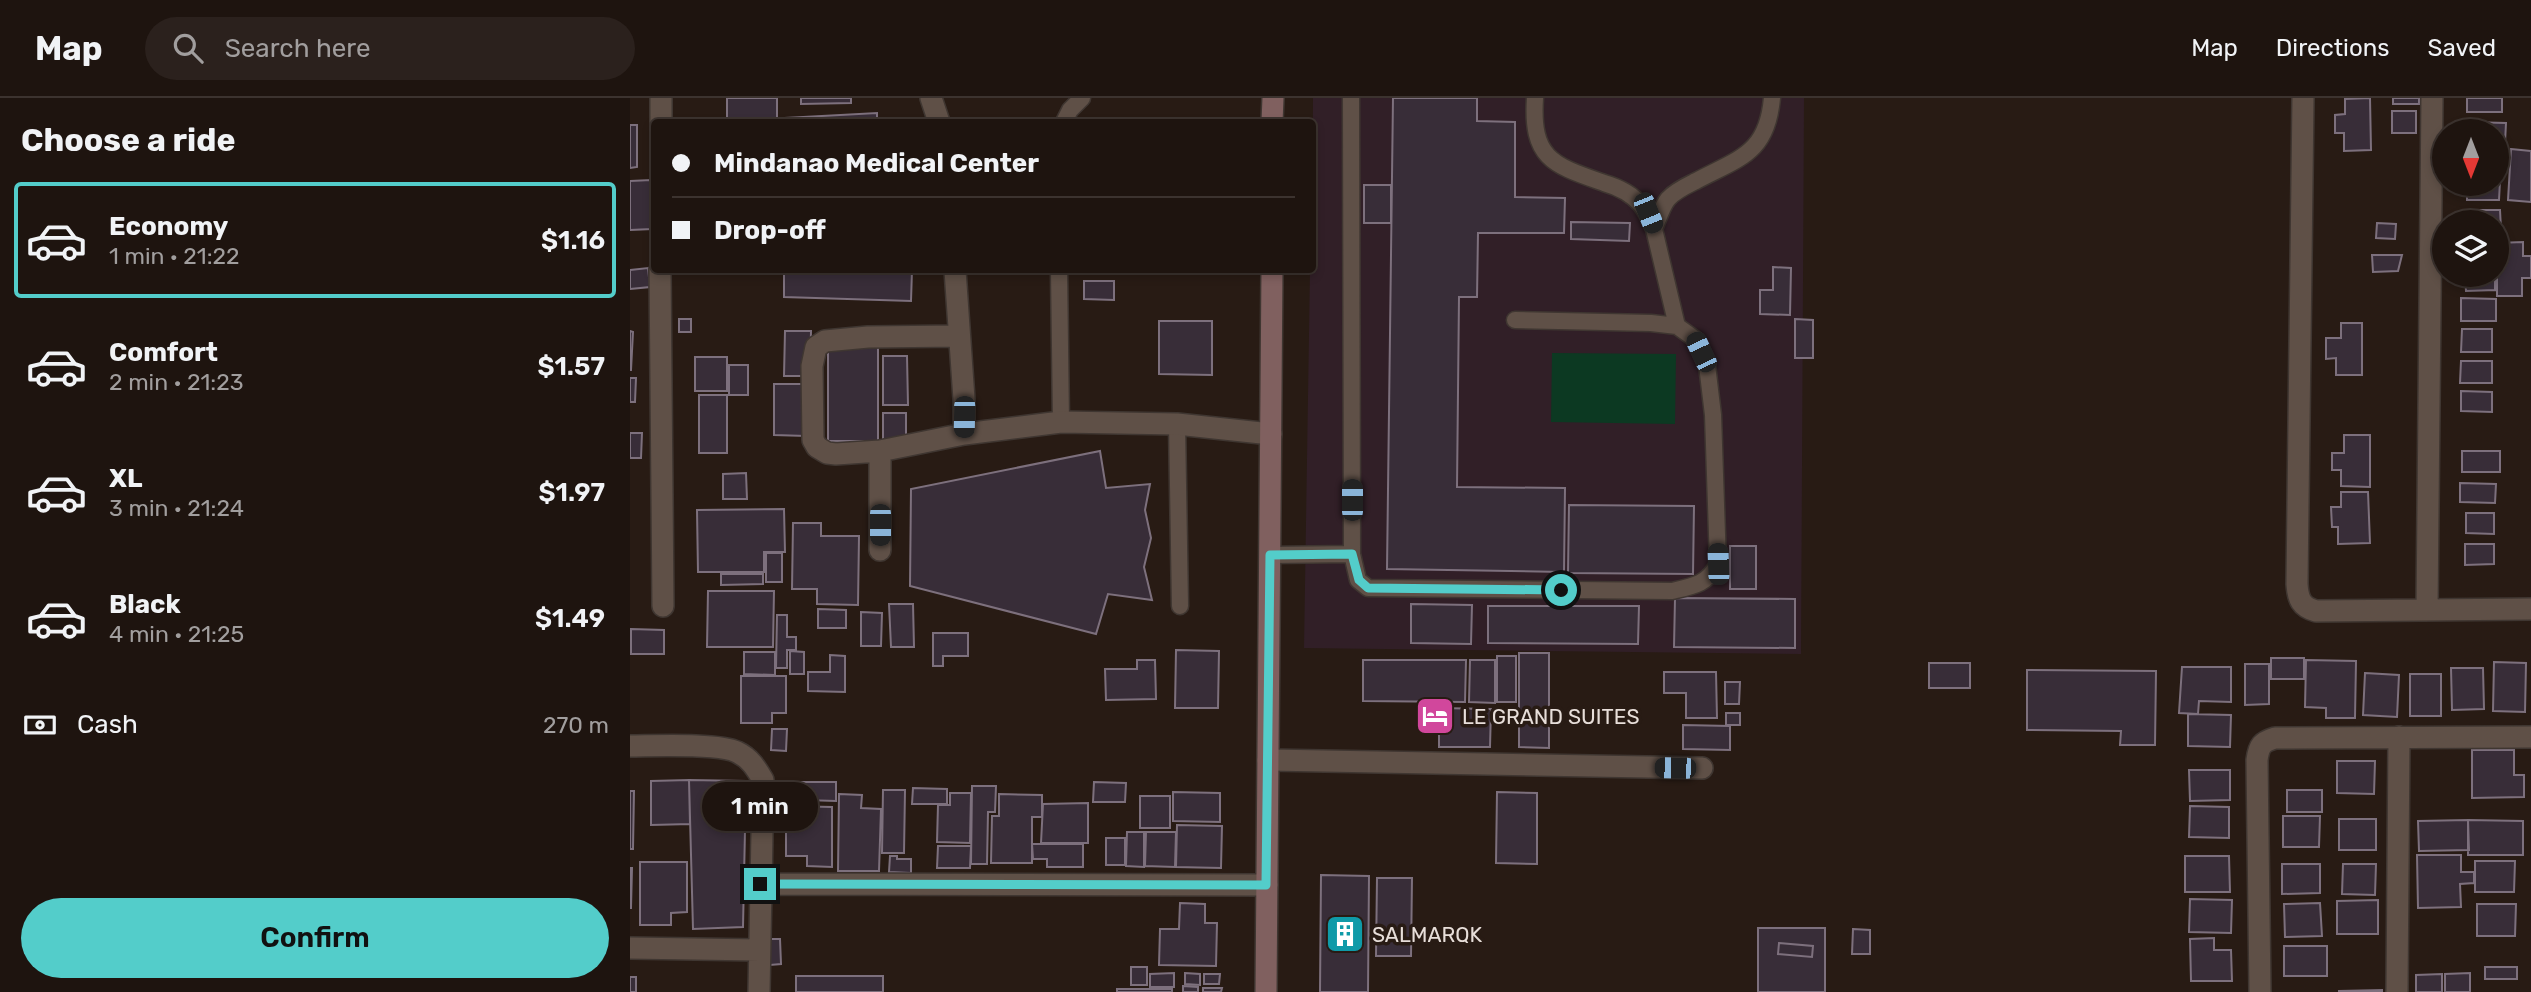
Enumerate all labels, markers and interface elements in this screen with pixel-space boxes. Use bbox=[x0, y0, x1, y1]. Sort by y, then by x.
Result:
search box bbox=[145, 17, 635, 80]
text: Map bbox=[35, 29, 103, 68]
icon: search bbox=[169, 29, 207, 67]
text: Search here bbox=[225, 33, 370, 64]
text: Map bbox=[2191, 34, 2238, 62]
text: Directions bbox=[2276, 34, 2389, 62]
text: Saved bbox=[2427, 34, 2496, 62]
north arrow bbox=[2432, 119, 2510, 196]
map controls bbox=[2432, 119, 2509, 287]
text: Choose a ride bbox=[21, 121, 235, 159]
text: Mindanao Medical Center bbox=[714, 148, 1039, 179]
car bbox=[1631, 190, 1666, 236]
icon: car bbox=[25, 209, 88, 272]
button: layers bbox=[2432, 210, 2509, 287]
text: Economy bbox=[109, 211, 228, 242]
text: Drop-off bbox=[714, 215, 826, 246]
text: $1.16 bbox=[541, 225, 605, 256]
text: 1 min · 21:22 bbox=[109, 242, 240, 270]
car bbox=[1683, 329, 1720, 375]
icon: car bbox=[25, 335, 88, 398]
text: Comfort bbox=[109, 337, 218, 368]
text: $1.57 bbox=[537, 351, 605, 382]
text: 2 min · 21:23 bbox=[109, 368, 244, 396]
car bbox=[954, 396, 975, 438]
icon: car bbox=[25, 461, 88, 524]
text: XL bbox=[109, 463, 142, 494]
text: $1.97 bbox=[539, 477, 605, 508]
car bbox=[1342, 479, 1363, 521]
text: 3 min · 21:24 bbox=[109, 494, 244, 522]
car bbox=[870, 504, 891, 546]
car bbox=[1707, 543, 1730, 585]
route start bbox=[1545, 574, 1577, 606]
icon: car bbox=[25, 587, 88, 650]
text: Black bbox=[109, 589, 181, 620]
text: $1.49 bbox=[535, 603, 605, 634]
text: 4 min · 21:25 bbox=[109, 620, 244, 648]
hotel icon: LE GRAND SUITES bbox=[1414, 695, 1456, 737]
place label: LE GRAND SUITES bbox=[1462, 704, 1640, 729]
icon: cash bbox=[21, 706, 59, 744]
text: Cash bbox=[77, 709, 138, 740]
text: 270 m bbox=[543, 711, 609, 739]
car bbox=[1654, 757, 1697, 779]
callout: 1 min bbox=[702, 782, 818, 832]
text: 1 min bbox=[731, 792, 789, 820]
route end bbox=[744, 868, 776, 900]
button: Confirm bbox=[21, 898, 609, 978]
building icon: SALMARQK bbox=[1324, 913, 1366, 955]
place label: SALMARQK bbox=[1372, 922, 1482, 947]

